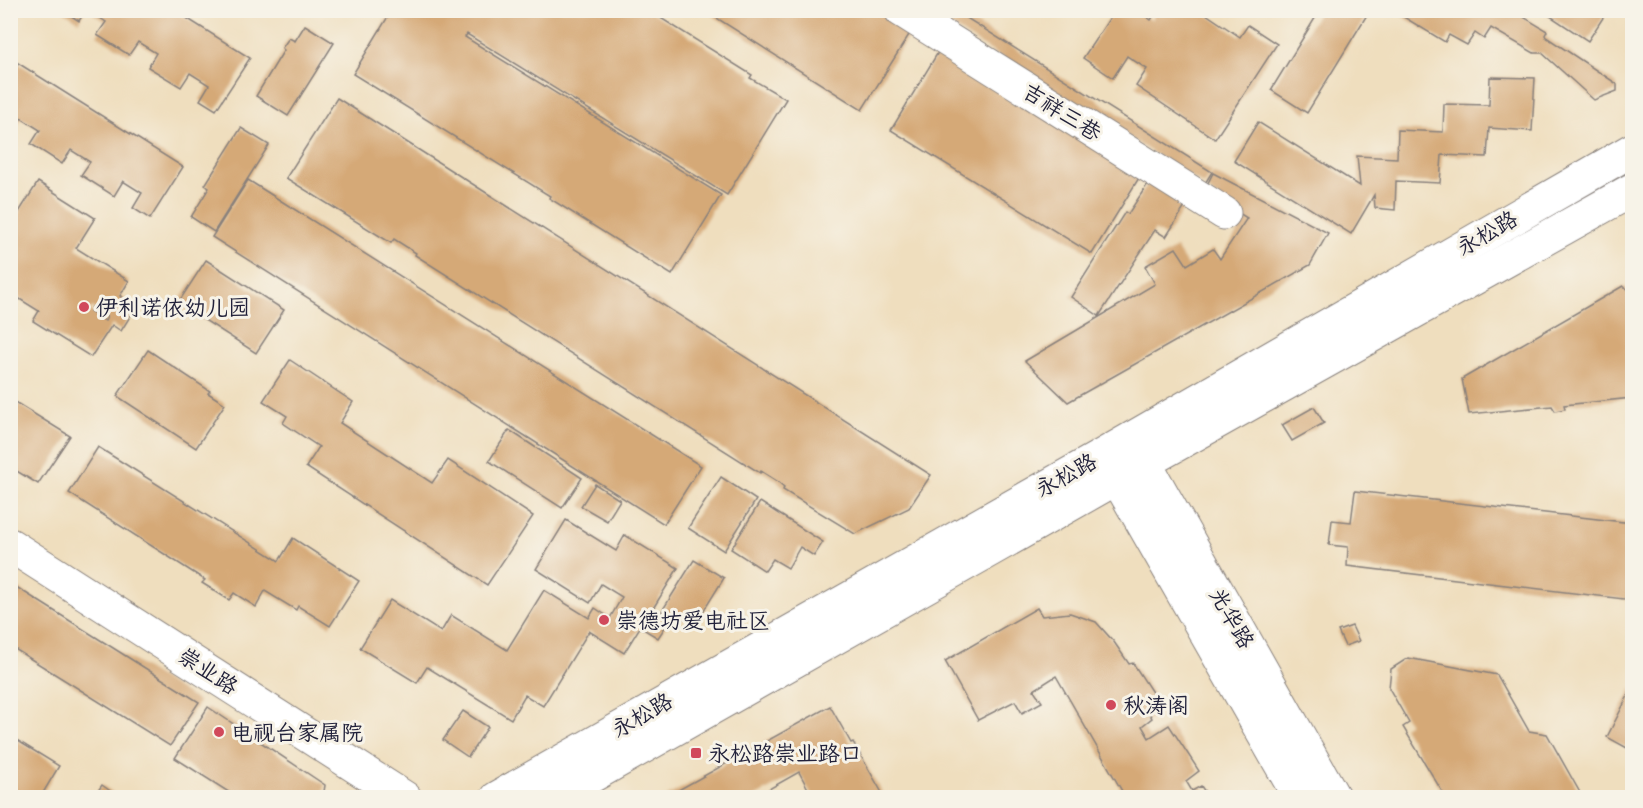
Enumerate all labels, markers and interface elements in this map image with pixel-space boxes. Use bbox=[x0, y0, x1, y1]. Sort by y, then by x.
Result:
street label: 吉祥三巷 bbox=[1017, 76, 1107, 148]
street label: 永松路 bbox=[1451, 204, 1523, 262]
place label: 伊利诺依幼儿园 bbox=[96, 293, 250, 322]
marker: 伊利诺依幼儿园 bbox=[77, 300, 91, 314]
street label: 永松路 bbox=[1030, 446, 1102, 504]
street label: 光华路 bbox=[1203, 582, 1261, 654]
place label: 崇德坊爱电社区 bbox=[616, 606, 770, 635]
marker: 崇德坊爱电社区 bbox=[597, 613, 611, 627]
street label: 崇业路 bbox=[172, 641, 244, 701]
street label: 永松路 bbox=[606, 686, 678, 744]
place label: 秋涛阁 bbox=[1123, 691, 1189, 720]
marker: 秋涛阁 bbox=[1104, 698, 1118, 712]
place label: 电视台家属院 bbox=[231, 718, 363, 747]
marker: 电视台家属院 bbox=[212, 725, 226, 739]
place label: 永松路崇业路口 bbox=[708, 739, 862, 768]
marker: 永松路崇业路口 bbox=[689, 746, 703, 760]

